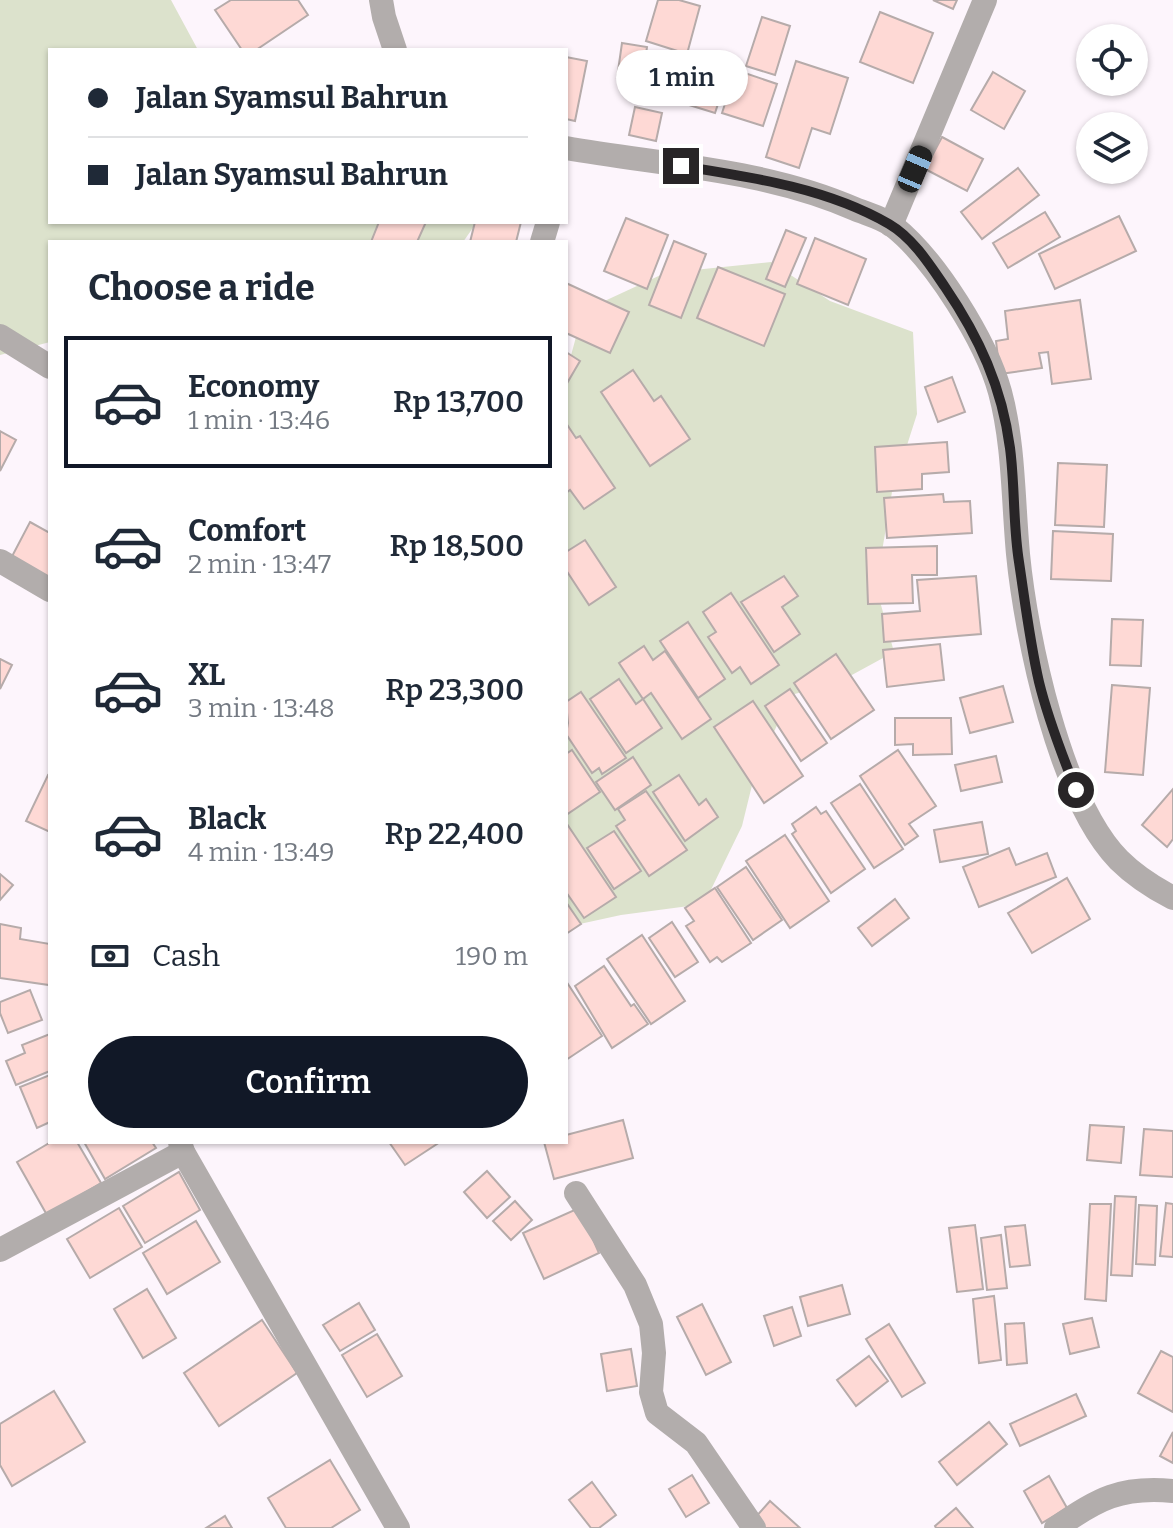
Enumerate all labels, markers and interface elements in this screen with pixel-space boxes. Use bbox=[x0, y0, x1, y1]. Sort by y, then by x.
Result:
map controls bbox=[1076, 24, 1148, 184]
button: locate bbox=[1076, 24, 1148, 96]
callout: 1 min bbox=[615, 50, 747, 106]
text: 1 min bbox=[649, 62, 715, 93]
text: Jalan Syamsul Bahrun bbox=[136, 80, 448, 116]
button: layers bbox=[1076, 112, 1148, 184]
car bbox=[895, 142, 935, 196]
route end bbox=[663, 148, 699, 184]
text: Jalan Syamsul Bahrun bbox=[136, 157, 448, 193]
text: Choose a ride bbox=[88, 266, 315, 310]
icon: car bbox=[92, 366, 164, 438]
text: Economy bbox=[188, 369, 319, 405]
text: Rp 13,700 bbox=[393, 384, 524, 420]
text: 1 min · 13:46 bbox=[188, 405, 330, 436]
icon: car bbox=[92, 510, 164, 582]
text: Comfort bbox=[188, 513, 306, 549]
text: Rp 18,500 bbox=[389, 528, 524, 564]
text: 2 min · 13:47 bbox=[188, 549, 331, 580]
icon: car bbox=[92, 654, 164, 726]
text: XL bbox=[188, 657, 225, 693]
text: Rp 23,300 bbox=[385, 672, 524, 708]
text: 3 min · 13:48 bbox=[188, 693, 335, 724]
route start bbox=[1058, 772, 1094, 808]
icon: car bbox=[92, 798, 164, 870]
text: Black bbox=[188, 801, 266, 837]
text: Rp 22,400 bbox=[385, 816, 524, 852]
text: 4 min · 13:49 bbox=[188, 837, 335, 868]
icon: cash bbox=[88, 934, 132, 978]
text: Cash bbox=[152, 938, 220, 974]
text: 190 m bbox=[456, 941, 528, 972]
button: Confirm bbox=[88, 1036, 528, 1128]

